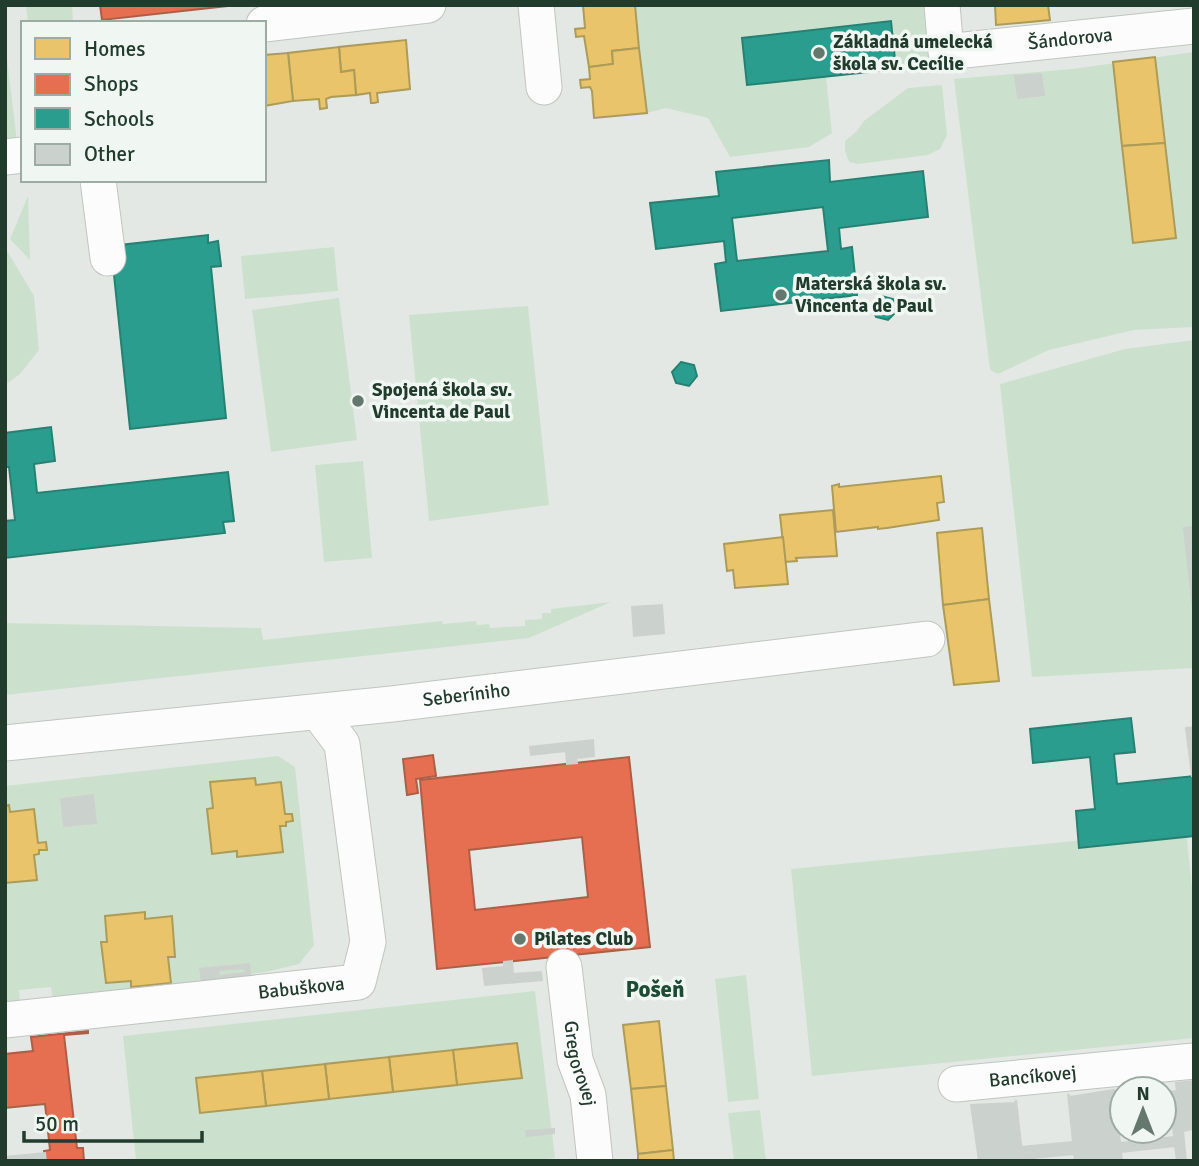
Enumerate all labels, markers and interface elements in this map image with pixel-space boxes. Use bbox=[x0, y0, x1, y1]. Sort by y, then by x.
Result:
legend bbox=[21, 21, 266, 182]
street label: Šándorova bbox=[1026, 23, 1114, 55]
place label: Základná umelecká škola sv. Cecílie bbox=[833, 30, 993, 76]
text: Homes bbox=[84, 36, 146, 62]
marker: Základná umelecká škola sv. Cecílie bbox=[811, 45, 827, 61]
text: Shops bbox=[84, 71, 138, 97]
text: Schools bbox=[84, 106, 154, 132]
text: Other bbox=[84, 141, 135, 167]
place label: Materská škola sv. Vincenta de Paul bbox=[795, 272, 947, 318]
marker: Materská škola sv. Vincenta de Paul bbox=[773, 287, 789, 303]
place label: Spojená škola sv. Vincenta de Paul bbox=[372, 378, 512, 424]
marker: Spojená škola sv. Vincenta de Paul bbox=[350, 393, 366, 409]
street label: Seberíniho bbox=[421, 678, 512, 712]
place label: Pilates Club bbox=[534, 927, 633, 951]
marker: Pilates Club bbox=[512, 931, 528, 947]
street label: Babuškova bbox=[257, 972, 346, 1005]
district label: Pošeň bbox=[625, 975, 685, 1004]
street label: Gregorovej bbox=[558, 1019, 601, 1107]
street label: Bancíkovej bbox=[988, 1060, 1078, 1093]
north arrow bbox=[1108, 1075, 1178, 1145]
text: N bbox=[1136, 1082, 1150, 1106]
scale bar bbox=[24, 1100, 203, 1144]
text: 50 m bbox=[35, 1111, 79, 1137]

